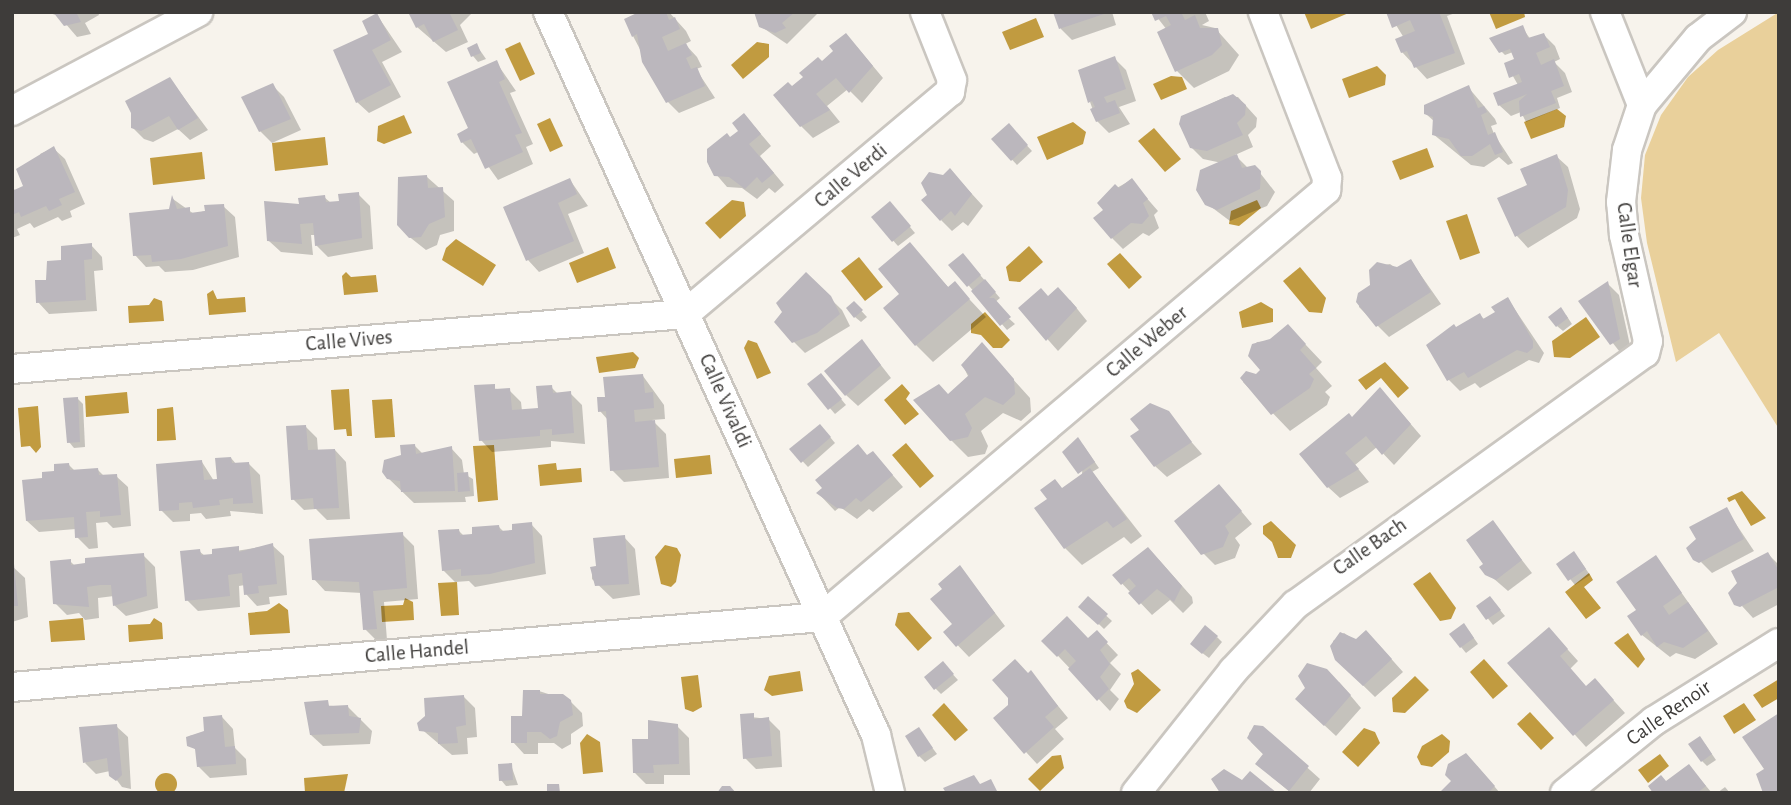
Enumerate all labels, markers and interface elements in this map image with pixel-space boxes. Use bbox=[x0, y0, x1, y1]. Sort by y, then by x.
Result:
street label: Calle Verdi bbox=[809, 138, 893, 214]
street label: Calle Elgar bbox=[1611, 201, 1647, 289]
street label: Calle Weber bbox=[1101, 301, 1193, 383]
street label: Calle Vives bbox=[305, 325, 393, 357]
street label: Calle Vivaldi bbox=[693, 350, 757, 452]
street label: Calle Bach bbox=[1328, 513, 1412, 581]
street label: Calle Handel bbox=[364, 635, 470, 669]
street label: Calle Renoir bbox=[1622, 675, 1716, 751]

